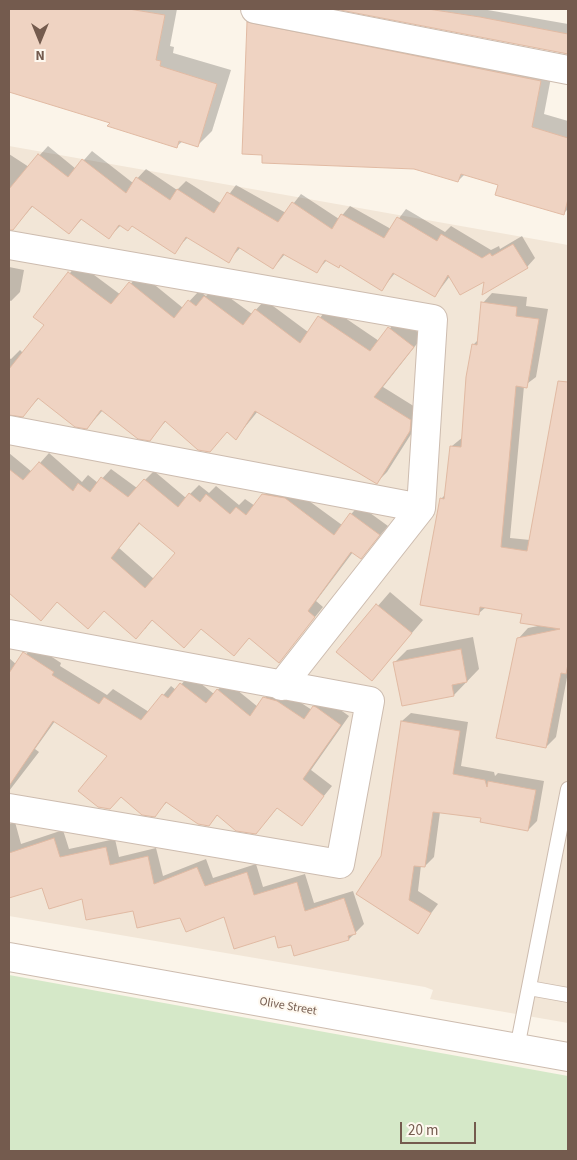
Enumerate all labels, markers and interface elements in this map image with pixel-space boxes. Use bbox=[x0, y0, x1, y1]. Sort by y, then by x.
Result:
north arrow bbox=[15, 15, 65, 65]
text: N bbox=[35, 45, 45, 65]
street label: Olive Street bbox=[258, 995, 318, 1019]
scale bar bbox=[402, 1112, 478, 1144]
text: 20 m bbox=[408, 1120, 438, 1141]

